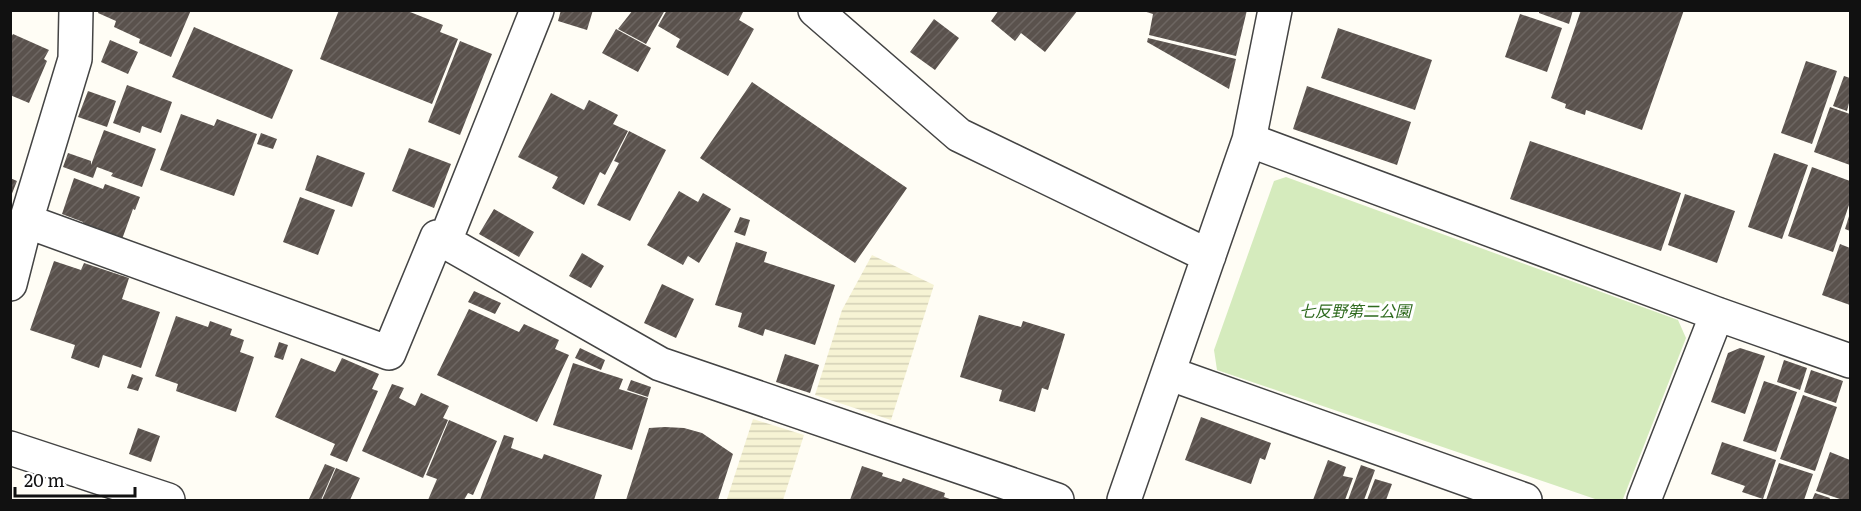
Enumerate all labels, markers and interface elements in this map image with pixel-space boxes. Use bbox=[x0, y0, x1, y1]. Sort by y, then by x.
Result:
park label: 七反野第二公園 bbox=[1299, 298, 1413, 322]
scale bar bbox=[15, 460, 135, 498]
text: 20 m bbox=[24, 466, 65, 493]

